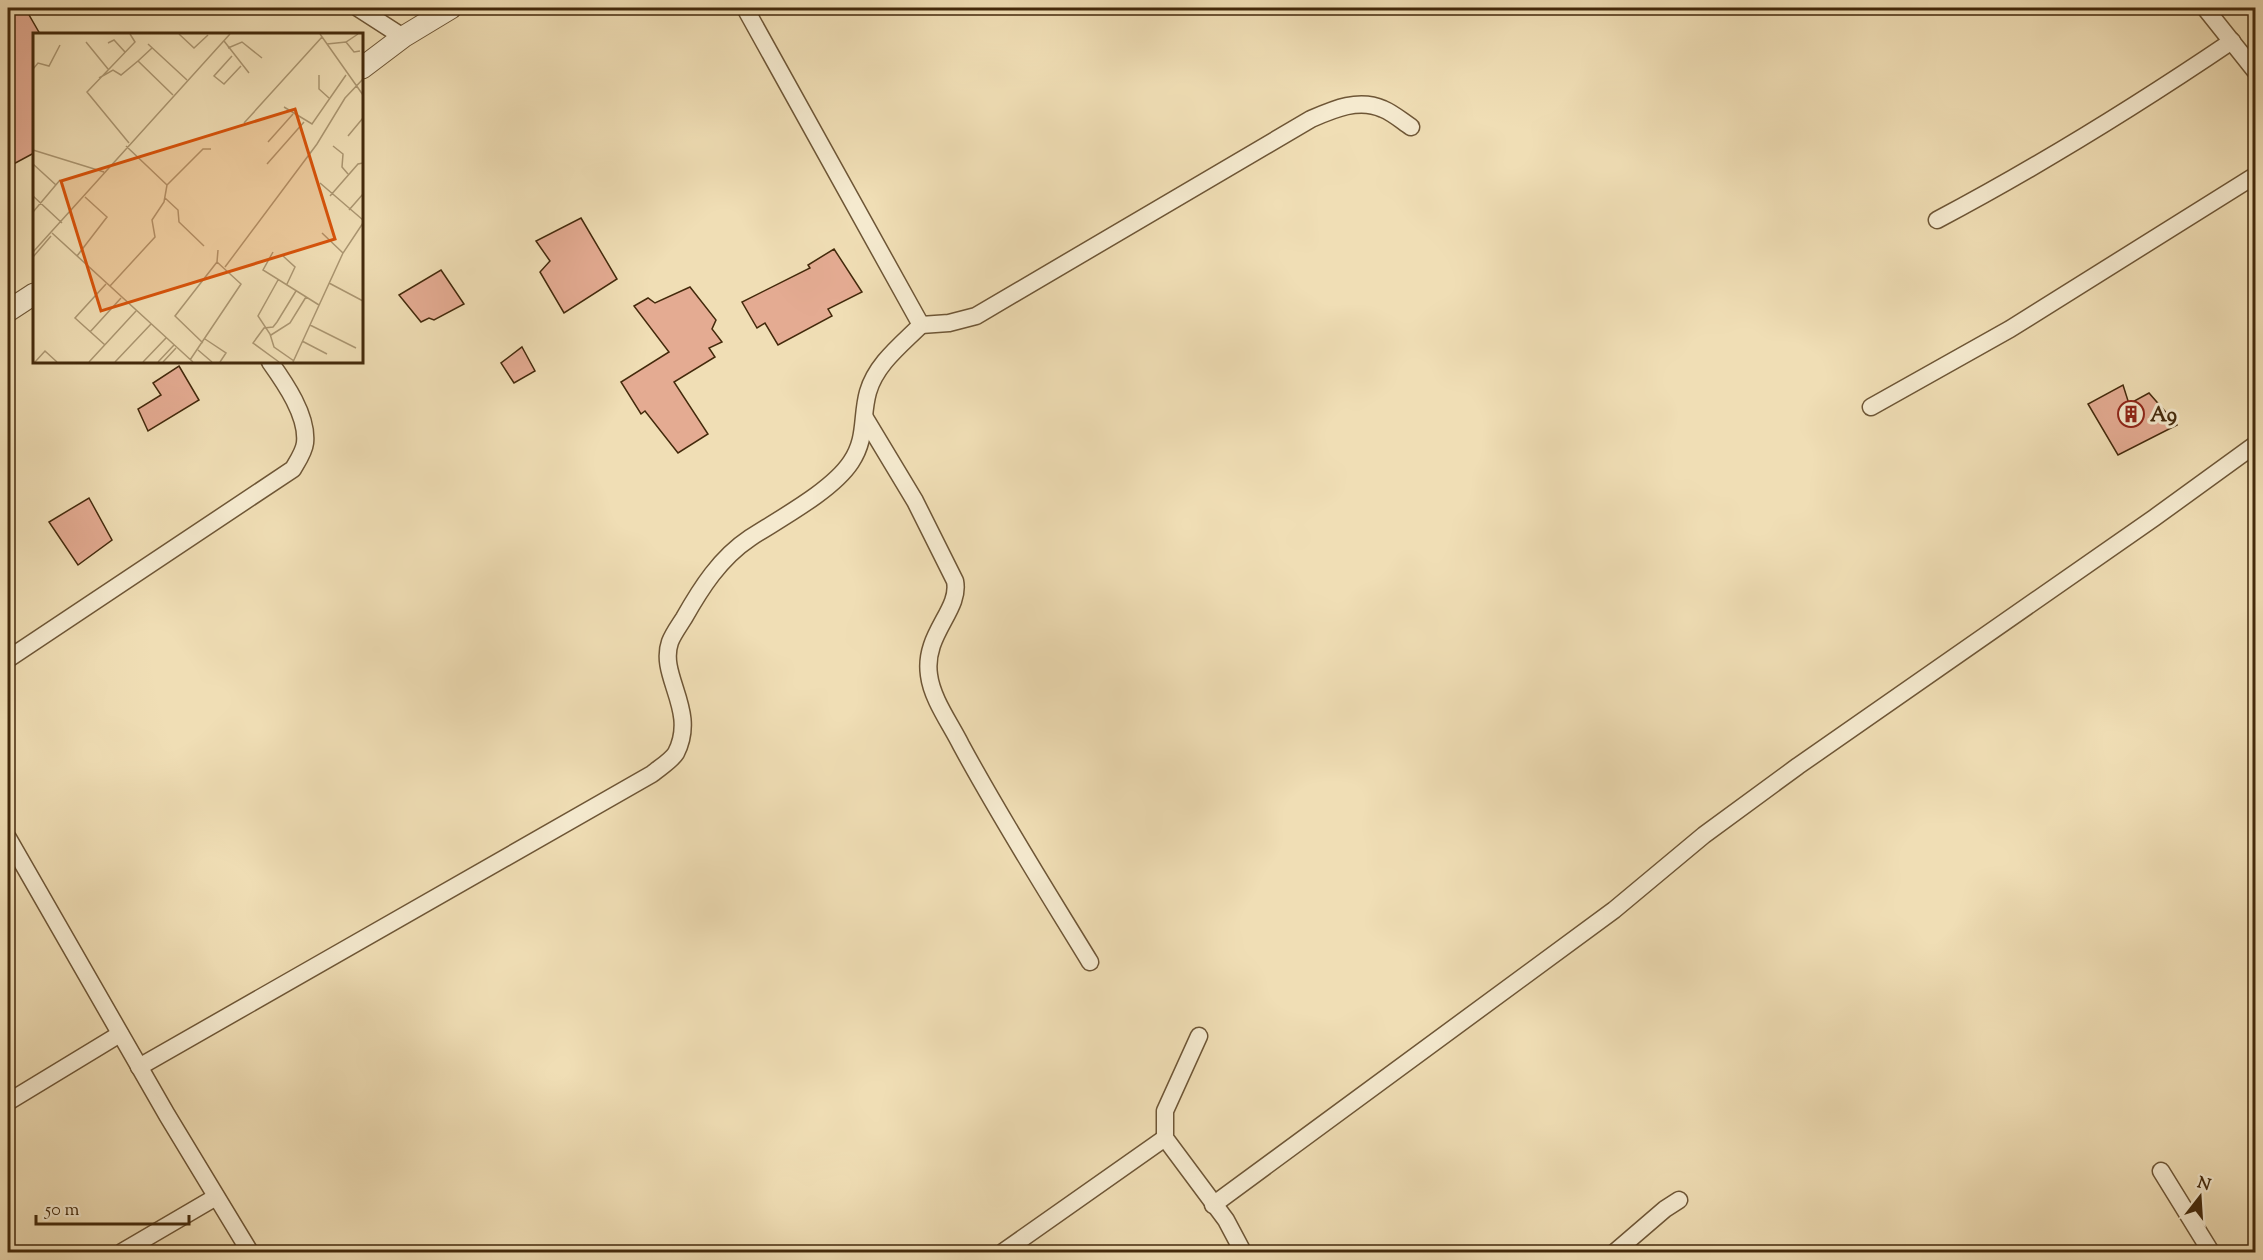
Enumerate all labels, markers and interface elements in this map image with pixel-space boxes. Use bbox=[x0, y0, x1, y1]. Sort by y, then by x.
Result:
inset map bbox=[33, 33, 363, 363]
building icon: A9 bbox=[2116, 399, 2146, 429]
place label: A9 bbox=[2150, 401, 2177, 431]
north arrow bbox=[2170, 1167, 2230, 1227]
text: N bbox=[2194, 1172, 2213, 1198]
scale bar bbox=[36, 1188, 189, 1226]
text: 50 m bbox=[44, 1198, 80, 1224]

